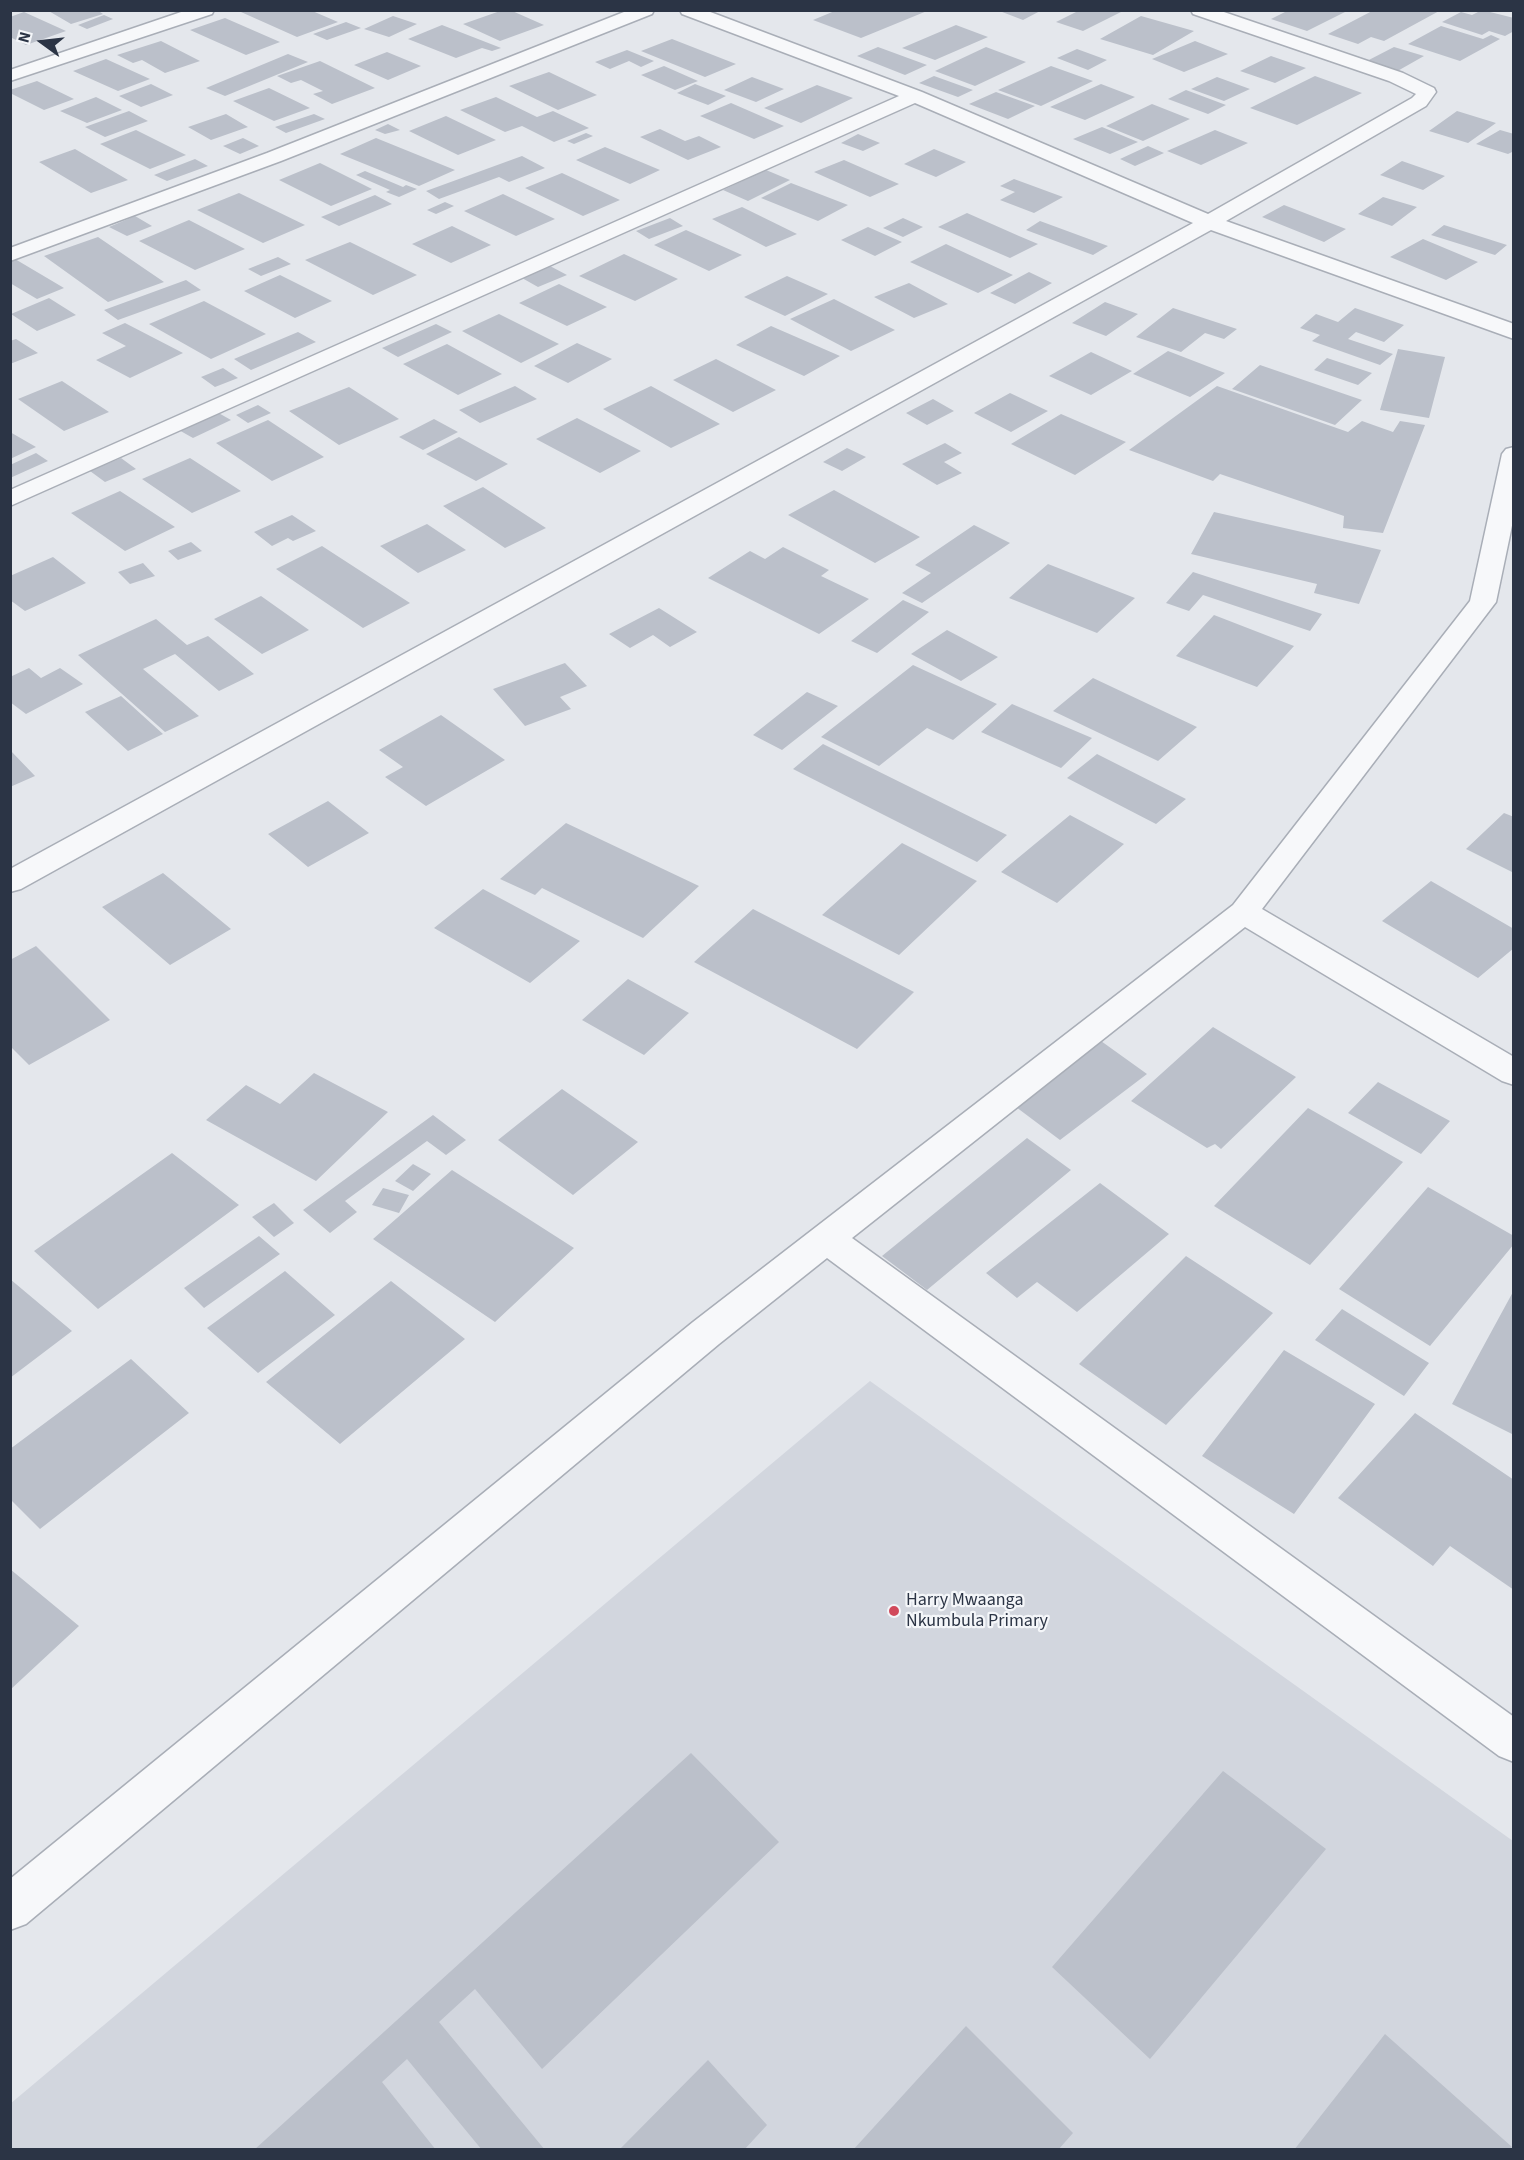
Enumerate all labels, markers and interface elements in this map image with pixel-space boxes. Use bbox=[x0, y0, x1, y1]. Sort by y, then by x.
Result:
north arrow bbox=[12, 12, 72, 72]
text: N bbox=[13, 29, 37, 45]
place label: Harry Mwaanga Nkumbula Primary bbox=[906, 1590, 1048, 1632]
marker: Harry Mwaanga Nkumbula Primary bbox=[887, 1604, 901, 1618]

